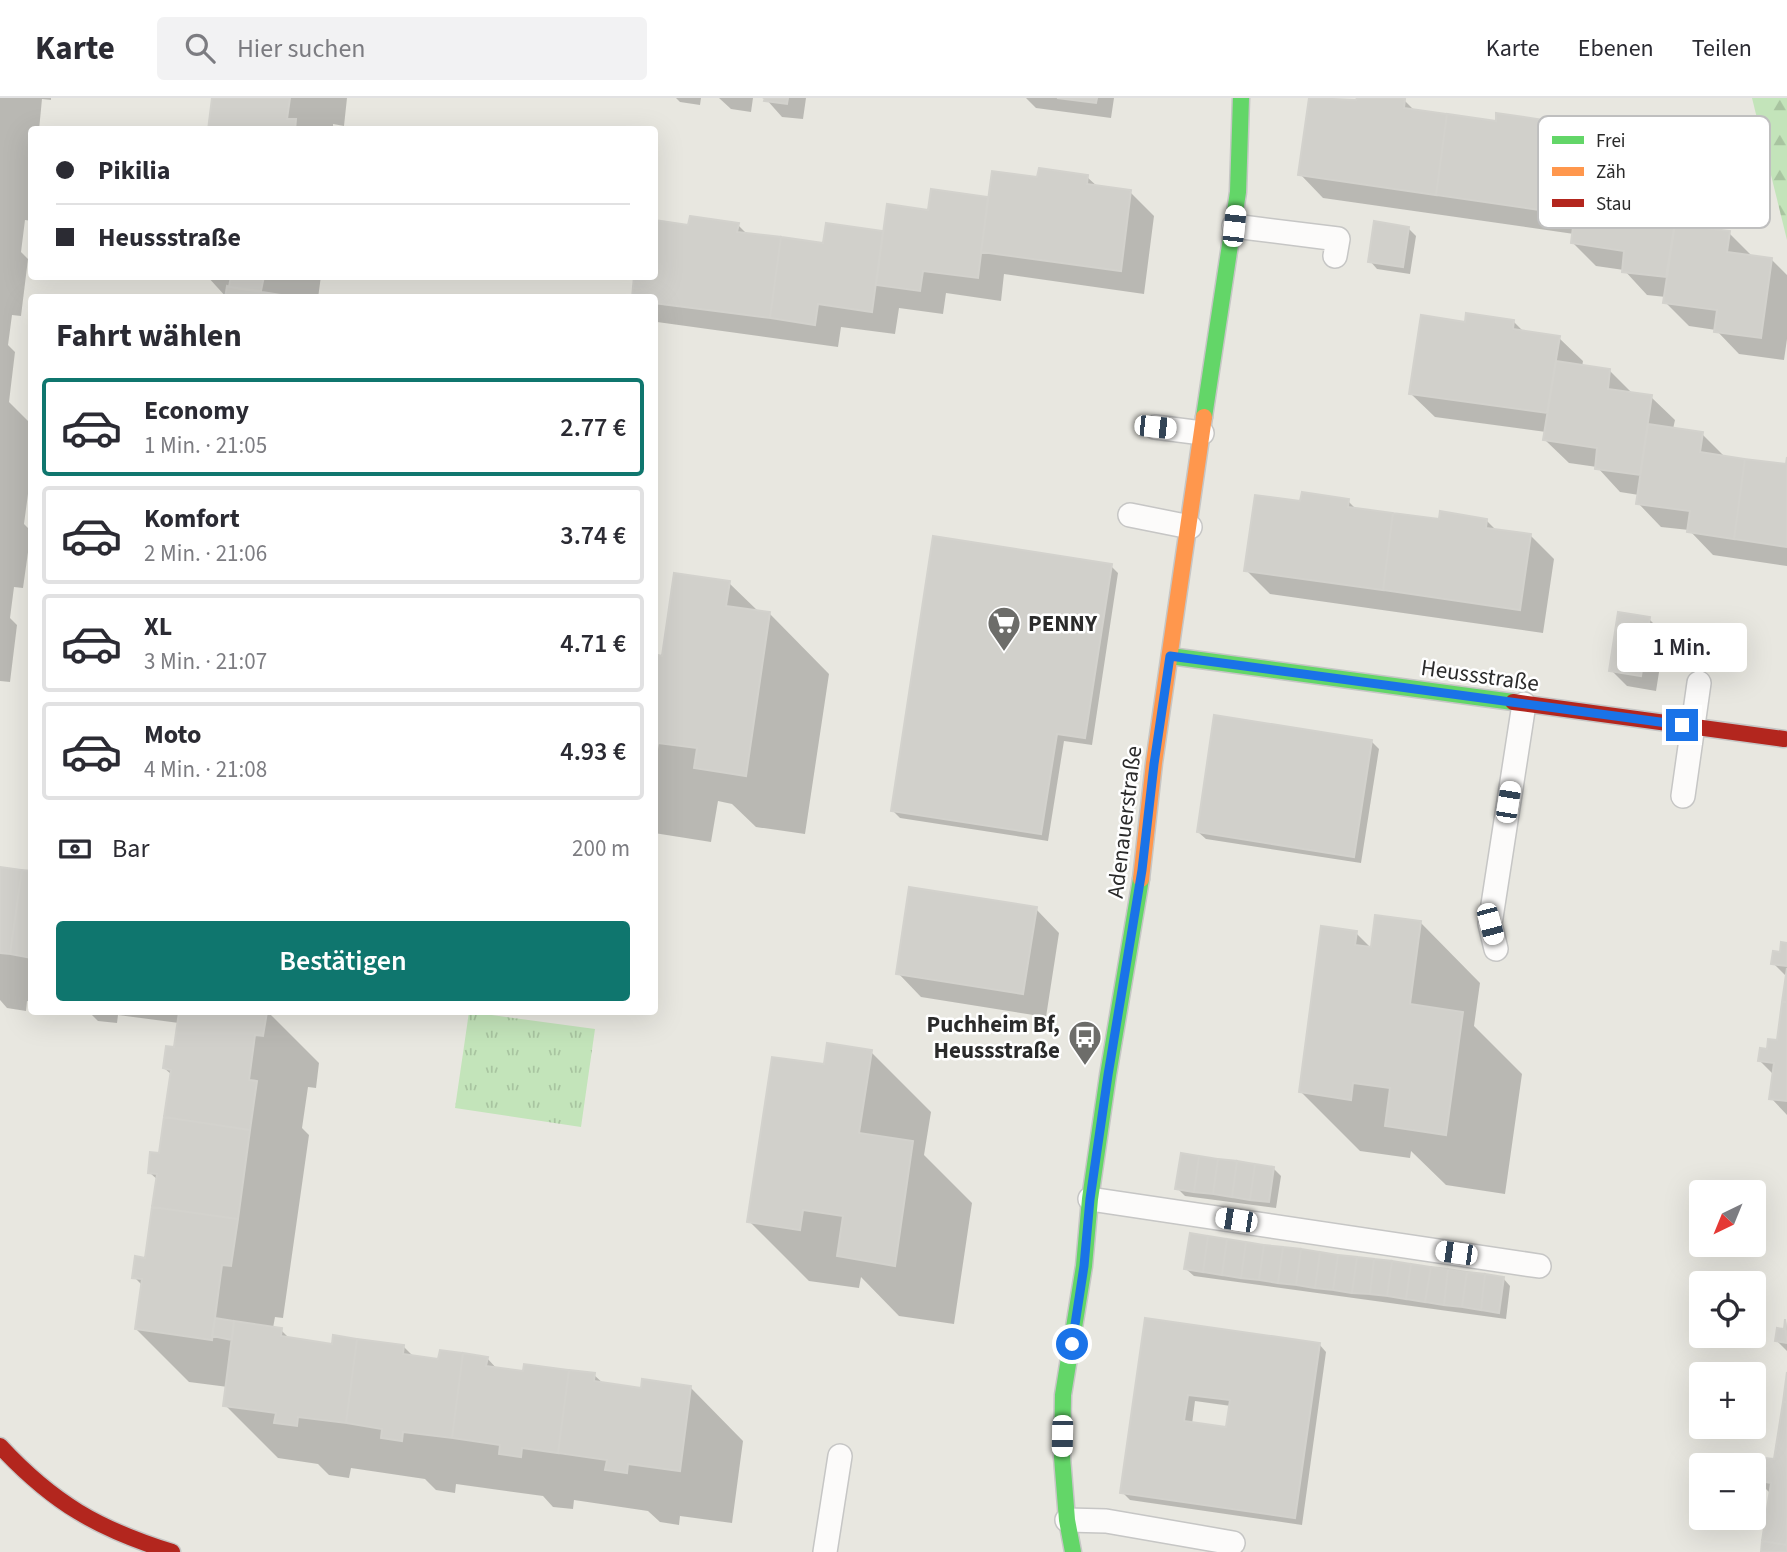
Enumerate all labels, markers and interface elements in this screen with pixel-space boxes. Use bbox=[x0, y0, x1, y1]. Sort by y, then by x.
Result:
search box bbox=[157, 17, 647, 80]
text: Karte bbox=[35, 25, 115, 72]
icon: search bbox=[181, 29, 219, 67]
text: Hier suchen bbox=[237, 30, 366, 67]
text: Karte bbox=[1486, 31, 1540, 66]
text: Ebenen bbox=[1578, 31, 1654, 66]
text: Teilen bbox=[1692, 31, 1752, 66]
legend bbox=[1538, 116, 1770, 228]
text: Frei bbox=[1596, 128, 1626, 155]
text: Pikilia bbox=[98, 152, 170, 189]
text: Zäh bbox=[1596, 159, 1626, 186]
text: Stau bbox=[1596, 191, 1632, 218]
car bbox=[1222, 204, 1247, 248]
text: Heussstraße bbox=[98, 219, 241, 256]
text: Fahrt wählen bbox=[56, 313, 242, 359]
text: Economy bbox=[144, 392, 249, 429]
icon: car bbox=[60, 396, 123, 459]
text: 2.77 € bbox=[560, 409, 626, 446]
car bbox=[1134, 414, 1177, 440]
text: 1 Min. · 21:05 bbox=[144, 429, 267, 462]
text: Komfort bbox=[144, 500, 240, 537]
icon: car bbox=[60, 504, 123, 567]
text: 3.74 € bbox=[560, 517, 626, 554]
text: 2 Min. · 21:06 bbox=[144, 537, 267, 570]
supermarket icon: PENNY bbox=[985, 604, 1023, 653]
place label: PENNY bbox=[1028, 607, 1098, 640]
text: XL bbox=[144, 608, 172, 645]
icon: car bbox=[60, 612, 123, 675]
callout: 1 Min. bbox=[1617, 624, 1747, 672]
text: 4.71 € bbox=[560, 625, 626, 662]
text: 1 Min. bbox=[1653, 631, 1711, 664]
text: 3 Min. · 21:07 bbox=[144, 645, 267, 678]
street label: Heussstraße bbox=[1419, 651, 1541, 700]
route end bbox=[1666, 709, 1698, 741]
text: Moto bbox=[144, 716, 201, 753]
icon: car bbox=[60, 720, 123, 783]
text: 4.93 € bbox=[560, 733, 626, 770]
street label: Adenauerstraße bbox=[1099, 744, 1150, 900]
text: 4 Min. · 21:08 bbox=[144, 753, 267, 786]
car bbox=[1495, 780, 1522, 824]
icon: cash bbox=[56, 830, 94, 868]
text: Bar bbox=[112, 830, 149, 867]
text: 200 m bbox=[572, 832, 630, 865]
car bbox=[1475, 901, 1506, 947]
button: Bestätigen bbox=[56, 921, 630, 1001]
place label: Puchheim Bf, Heussstraße bbox=[926, 1008, 1060, 1067]
bus stop icon: Puchheim Bf, Heussstraße bbox=[1066, 1018, 1104, 1067]
north arrow bbox=[1689, 1180, 1766, 1256]
map controls bbox=[1689, 1180, 1766, 1530]
car bbox=[1214, 1206, 1259, 1234]
car bbox=[1434, 1240, 1479, 1266]
button: locate bbox=[1689, 1271, 1766, 1348]
route start bbox=[1056, 1328, 1088, 1360]
button: + bbox=[1689, 1362, 1766, 1439]
car bbox=[1052, 1415, 1073, 1457]
button: − bbox=[1689, 1453, 1766, 1530]

